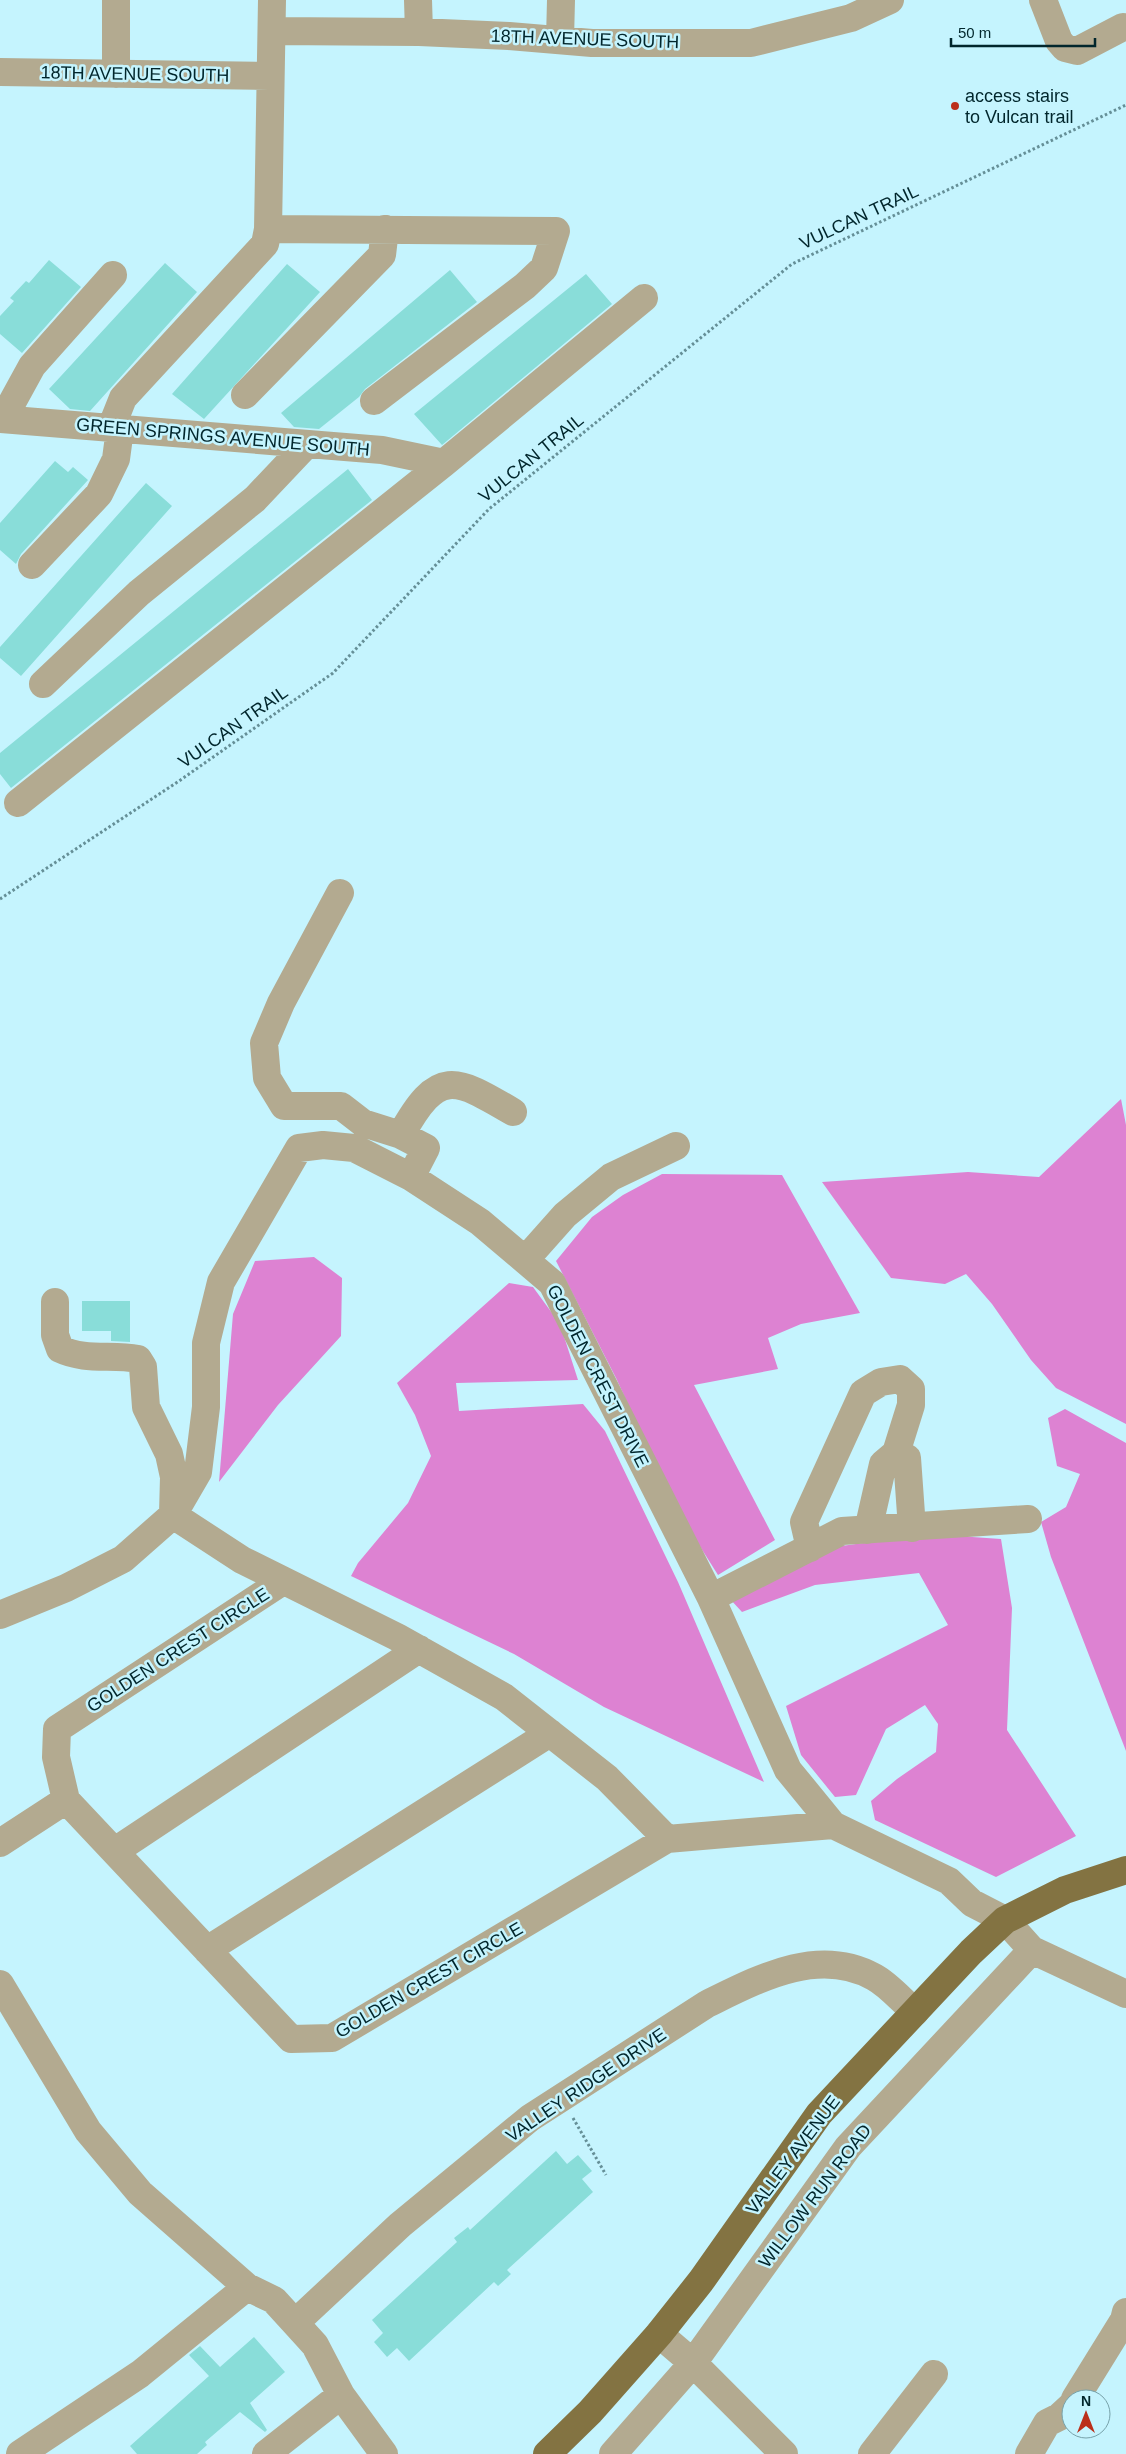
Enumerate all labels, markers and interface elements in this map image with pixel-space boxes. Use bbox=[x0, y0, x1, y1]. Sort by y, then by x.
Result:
scale bar bbox=[951, 15, 1095, 47]
text: 50 m bbox=[958, 24, 991, 41]
street label: 18TH AVENUE SOUTH bbox=[490, 26, 680, 52]
street label: 18TH AVENUE SOUTH bbox=[40, 62, 230, 86]
place label: access stairs to Vulcan trail bbox=[965, 86, 1073, 127]
marker: access stairs to Vulcan trail bbox=[949, 100, 961, 112]
street label: VULCAN TRAIL bbox=[796, 181, 922, 253]
street label: VULCAN TRAIL bbox=[475, 410, 587, 506]
street label: GREEN SPRINGS AVENUE SOUTH bbox=[75, 414, 371, 460]
street label: VULCAN TRAIL bbox=[175, 682, 291, 772]
street label: GOLDEN CREST DRIVE bbox=[543, 1282, 653, 1470]
street label: GOLDEN CREST CIRCLE bbox=[83, 1584, 273, 1716]
street label: GOLDEN CREST CIRCLE bbox=[332, 1918, 526, 2042]
street label: VALLEY RIDGE DRIVE bbox=[502, 2024, 670, 2146]
street label: VALLEY AVENUE bbox=[742, 2092, 844, 2218]
street label: WILLOW RUN ROAD bbox=[755, 2120, 875, 2272]
north arrow bbox=[1061, 2389, 1111, 2439]
text: N bbox=[1081, 2393, 1091, 2409]

